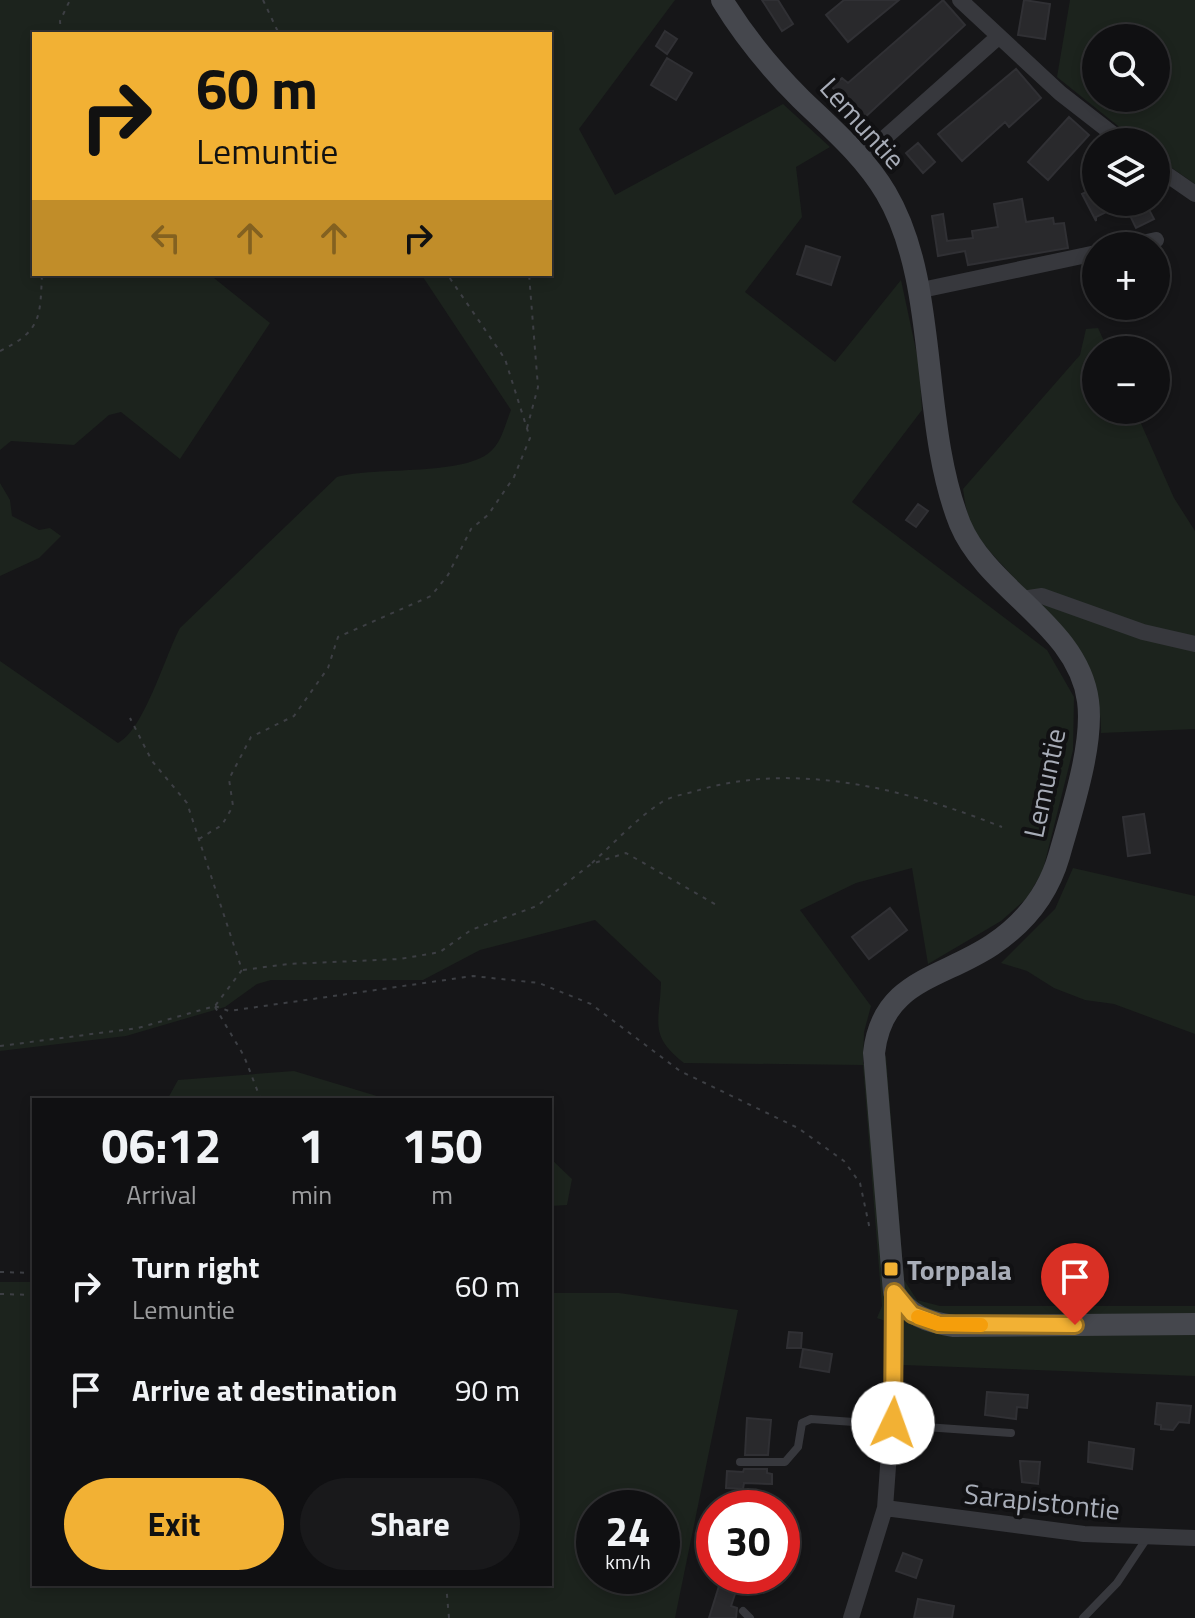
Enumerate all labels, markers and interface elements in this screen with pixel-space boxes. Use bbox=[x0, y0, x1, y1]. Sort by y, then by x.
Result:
map controls bbox=[1082, 24, 1170, 424]
button: search bbox=[1082, 24, 1170, 112]
text: 60 m bbox=[196, 46, 318, 131]
icon: right bbox=[64, 64, 168, 168]
street label: Lemuntie bbox=[810, 67, 916, 179]
text: Lemuntie bbox=[196, 123, 338, 178]
button: layers bbox=[1082, 128, 1170, 216]
icon: left bbox=[144, 216, 188, 260]
icon: ahead bbox=[228, 216, 272, 260]
icon: ahead bbox=[312, 216, 356, 260]
icon: right bbox=[396, 216, 440, 260]
button: + bbox=[1082, 232, 1170, 320]
button: − bbox=[1082, 336, 1170, 424]
street label: Lemuntie bbox=[1011, 724, 1077, 842]
text: 06:12 bbox=[102, 1109, 221, 1182]
text: 1 bbox=[298, 1109, 325, 1182]
text: 150 bbox=[402, 1109, 482, 1182]
text: Arrival bbox=[126, 1175, 197, 1214]
text: min bbox=[291, 1175, 332, 1214]
text: m bbox=[431, 1175, 453, 1214]
pin bbox=[1041, 1243, 1109, 1325]
text: Turn right bbox=[132, 1244, 260, 1290]
place label: Torppala bbox=[907, 1248, 1012, 1291]
icon: arrive bbox=[1053, 1255, 1097, 1299]
marker: Torppala bbox=[882, 1260, 900, 1278]
text: 60 m bbox=[455, 1263, 520, 1309]
icon: right bbox=[64, 1264, 108, 1308]
text: Lemuntie bbox=[132, 1290, 235, 1329]
text: Arrive at destination bbox=[132, 1367, 397, 1413]
text: 90 m bbox=[455, 1367, 520, 1413]
icon: arrive bbox=[64, 1368, 108, 1412]
position arrow bbox=[851, 1381, 935, 1465]
street label: Sarapistontie bbox=[962, 1471, 1122, 1531]
button: Exit bbox=[64, 1478, 284, 1570]
button: Share bbox=[300, 1478, 520, 1570]
speed limit sign: 30 bbox=[696, 1490, 800, 1594]
text: 24 bbox=[606, 1501, 650, 1562]
text: km/h bbox=[605, 1546, 651, 1577]

